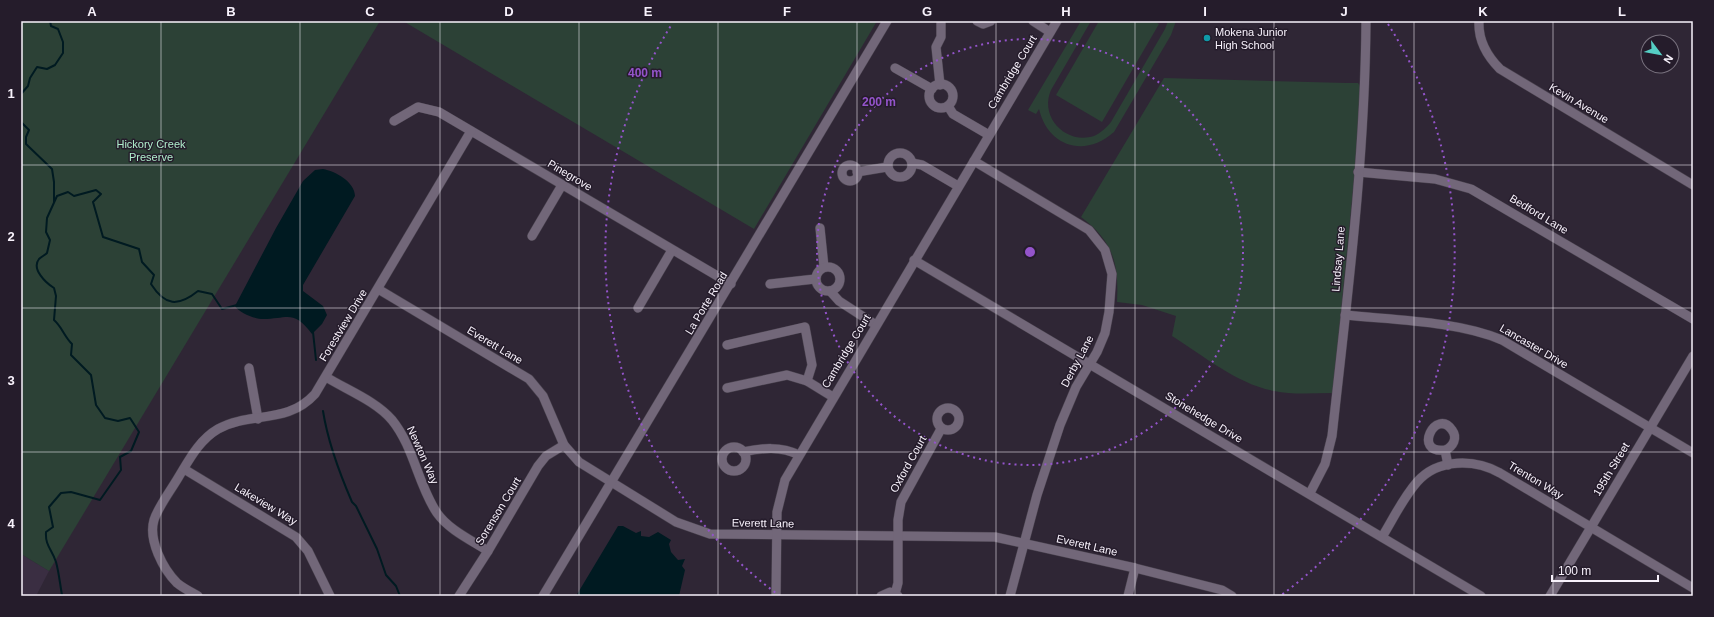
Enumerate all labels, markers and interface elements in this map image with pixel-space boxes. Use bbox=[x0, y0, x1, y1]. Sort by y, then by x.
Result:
text: A bbox=[87, 4, 97, 19]
text: B bbox=[226, 4, 236, 19]
text: C bbox=[365, 4, 375, 19]
text: D bbox=[504, 4, 514, 19]
text: E bbox=[644, 4, 653, 19]
text: F bbox=[783, 4, 791, 19]
text: G bbox=[922, 4, 932, 19]
text: H bbox=[1061, 4, 1071, 19]
text: I bbox=[1203, 4, 1207, 19]
text: J bbox=[1340, 4, 1348, 19]
text: K bbox=[1478, 4, 1488, 19]
text: L bbox=[1618, 4, 1626, 19]
place label: Mokena Junior High School bbox=[1215, 26, 1287, 51]
street label: Cambridge Court bbox=[985, 33, 1039, 111]
marker: Mokena Junior High School bbox=[1202, 33, 1212, 43]
north arrow bbox=[1640, 34, 1680, 74]
text: N bbox=[1661, 53, 1676, 66]
text: 400 m bbox=[628, 66, 662, 80]
street label: Kevin Avenue bbox=[1547, 81, 1611, 125]
text: 1 bbox=[7, 86, 15, 101]
text: 200 m bbox=[862, 95, 896, 109]
park label: Hickory Creek Preserve bbox=[116, 138, 186, 163]
street label: Pinegrove bbox=[546, 157, 594, 193]
street label: Bedford Lane bbox=[1508, 192, 1570, 236]
street label: Lindsay Lane bbox=[1329, 226, 1347, 292]
text: 2 bbox=[7, 229, 15, 244]
centre of rings bbox=[1023, 245, 1037, 259]
street label: La Porte Road bbox=[683, 270, 729, 336]
street label: Forestview Drive bbox=[317, 287, 369, 363]
street label: Cambridge Court bbox=[819, 312, 873, 390]
street label: Lancaster Drive bbox=[1498, 322, 1570, 370]
street label: Everett Lane bbox=[465, 324, 525, 366]
street label: Derby Lane bbox=[1058, 333, 1096, 389]
text: 3 bbox=[7, 373, 15, 388]
street label: Stonehedge Drive bbox=[1163, 389, 1245, 445]
street label: Newton Way bbox=[405, 424, 441, 486]
street label: Oxford Court bbox=[887, 434, 929, 494]
street label: 195th Street bbox=[1590, 440, 1632, 498]
street label: Trenton Way bbox=[1506, 459, 1566, 501]
street label: Sorenson Court bbox=[473, 475, 523, 547]
street label: Lakeview Way bbox=[233, 481, 300, 528]
text: 4 bbox=[7, 516, 15, 531]
street label: Everett Lane bbox=[732, 516, 794, 530]
street label: Everett Lane bbox=[1055, 532, 1119, 558]
scale bar bbox=[1552, 557, 1658, 583]
text: 100 m bbox=[1558, 564, 1591, 578]

